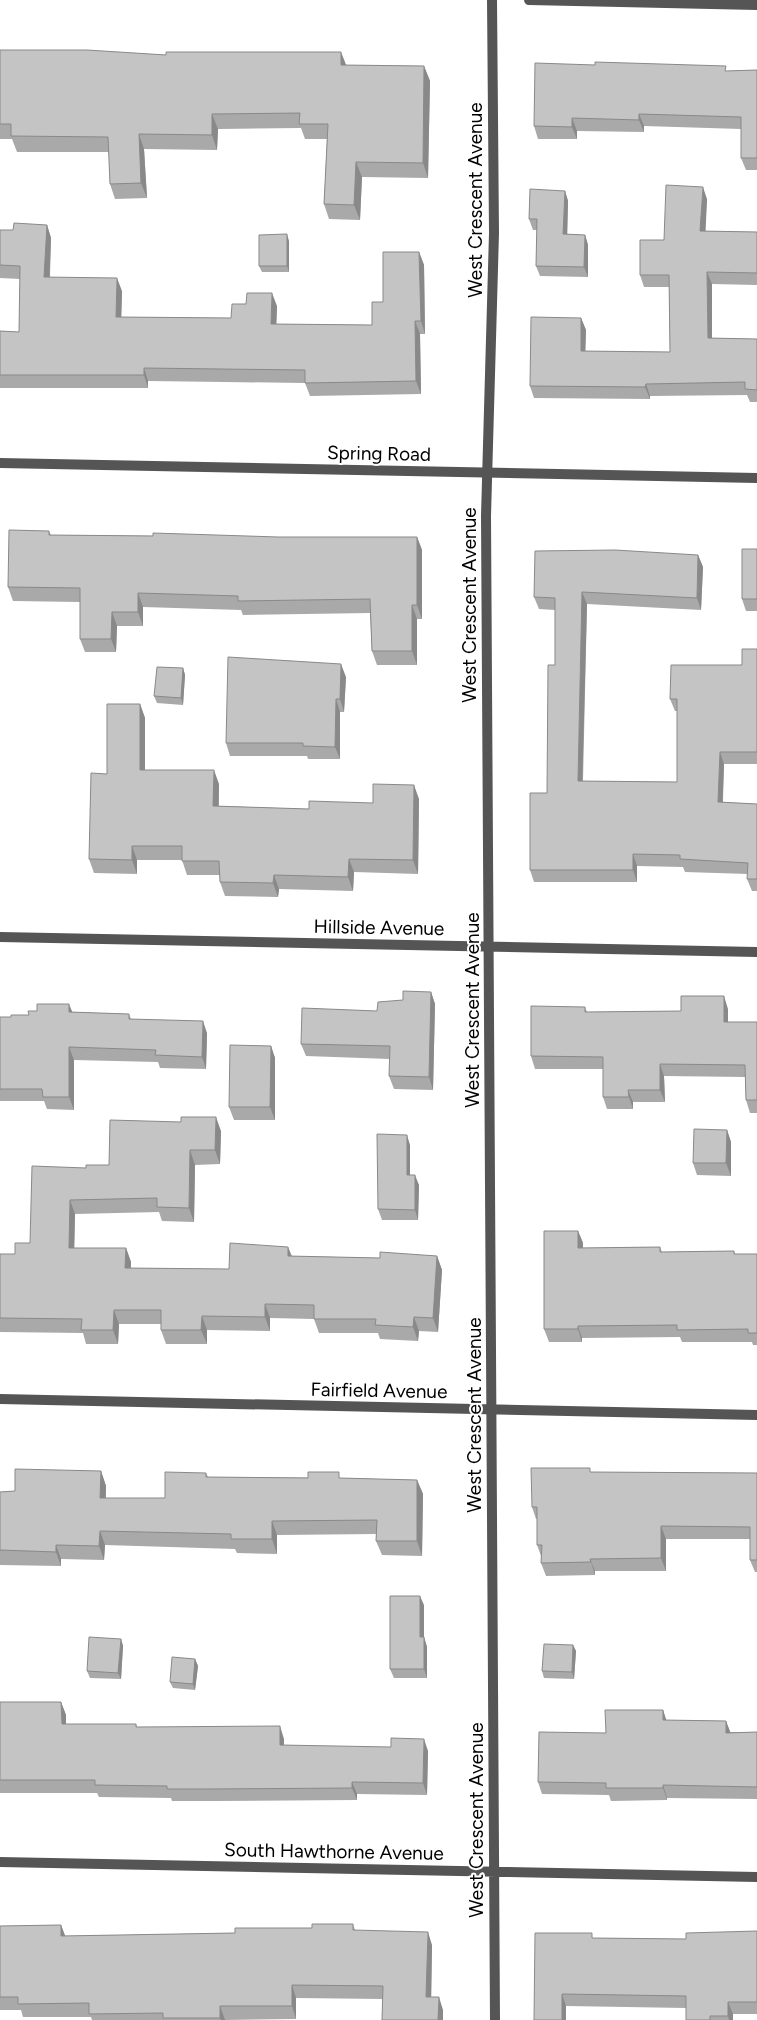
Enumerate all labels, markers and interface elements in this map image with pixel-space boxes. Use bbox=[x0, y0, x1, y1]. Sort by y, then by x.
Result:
street label: West Crescent Avenue bbox=[464, 102, 487, 298]
street label: Spring Road bbox=[327, 441, 431, 466]
street label: West Crescent Avenue bbox=[458, 507, 481, 703]
street label: West Crescent Avenue bbox=[461, 912, 484, 1108]
street label: Hillside Avenue bbox=[313, 915, 445, 940]
street label: West Crescent Avenue bbox=[463, 1317, 486, 1513]
street label: Fairfield Avenue bbox=[310, 1378, 448, 1403]
street label: West Crescent Avenue bbox=[465, 1722, 488, 1918]
street label: South Hawthorne Avenue bbox=[224, 1838, 444, 1865]

